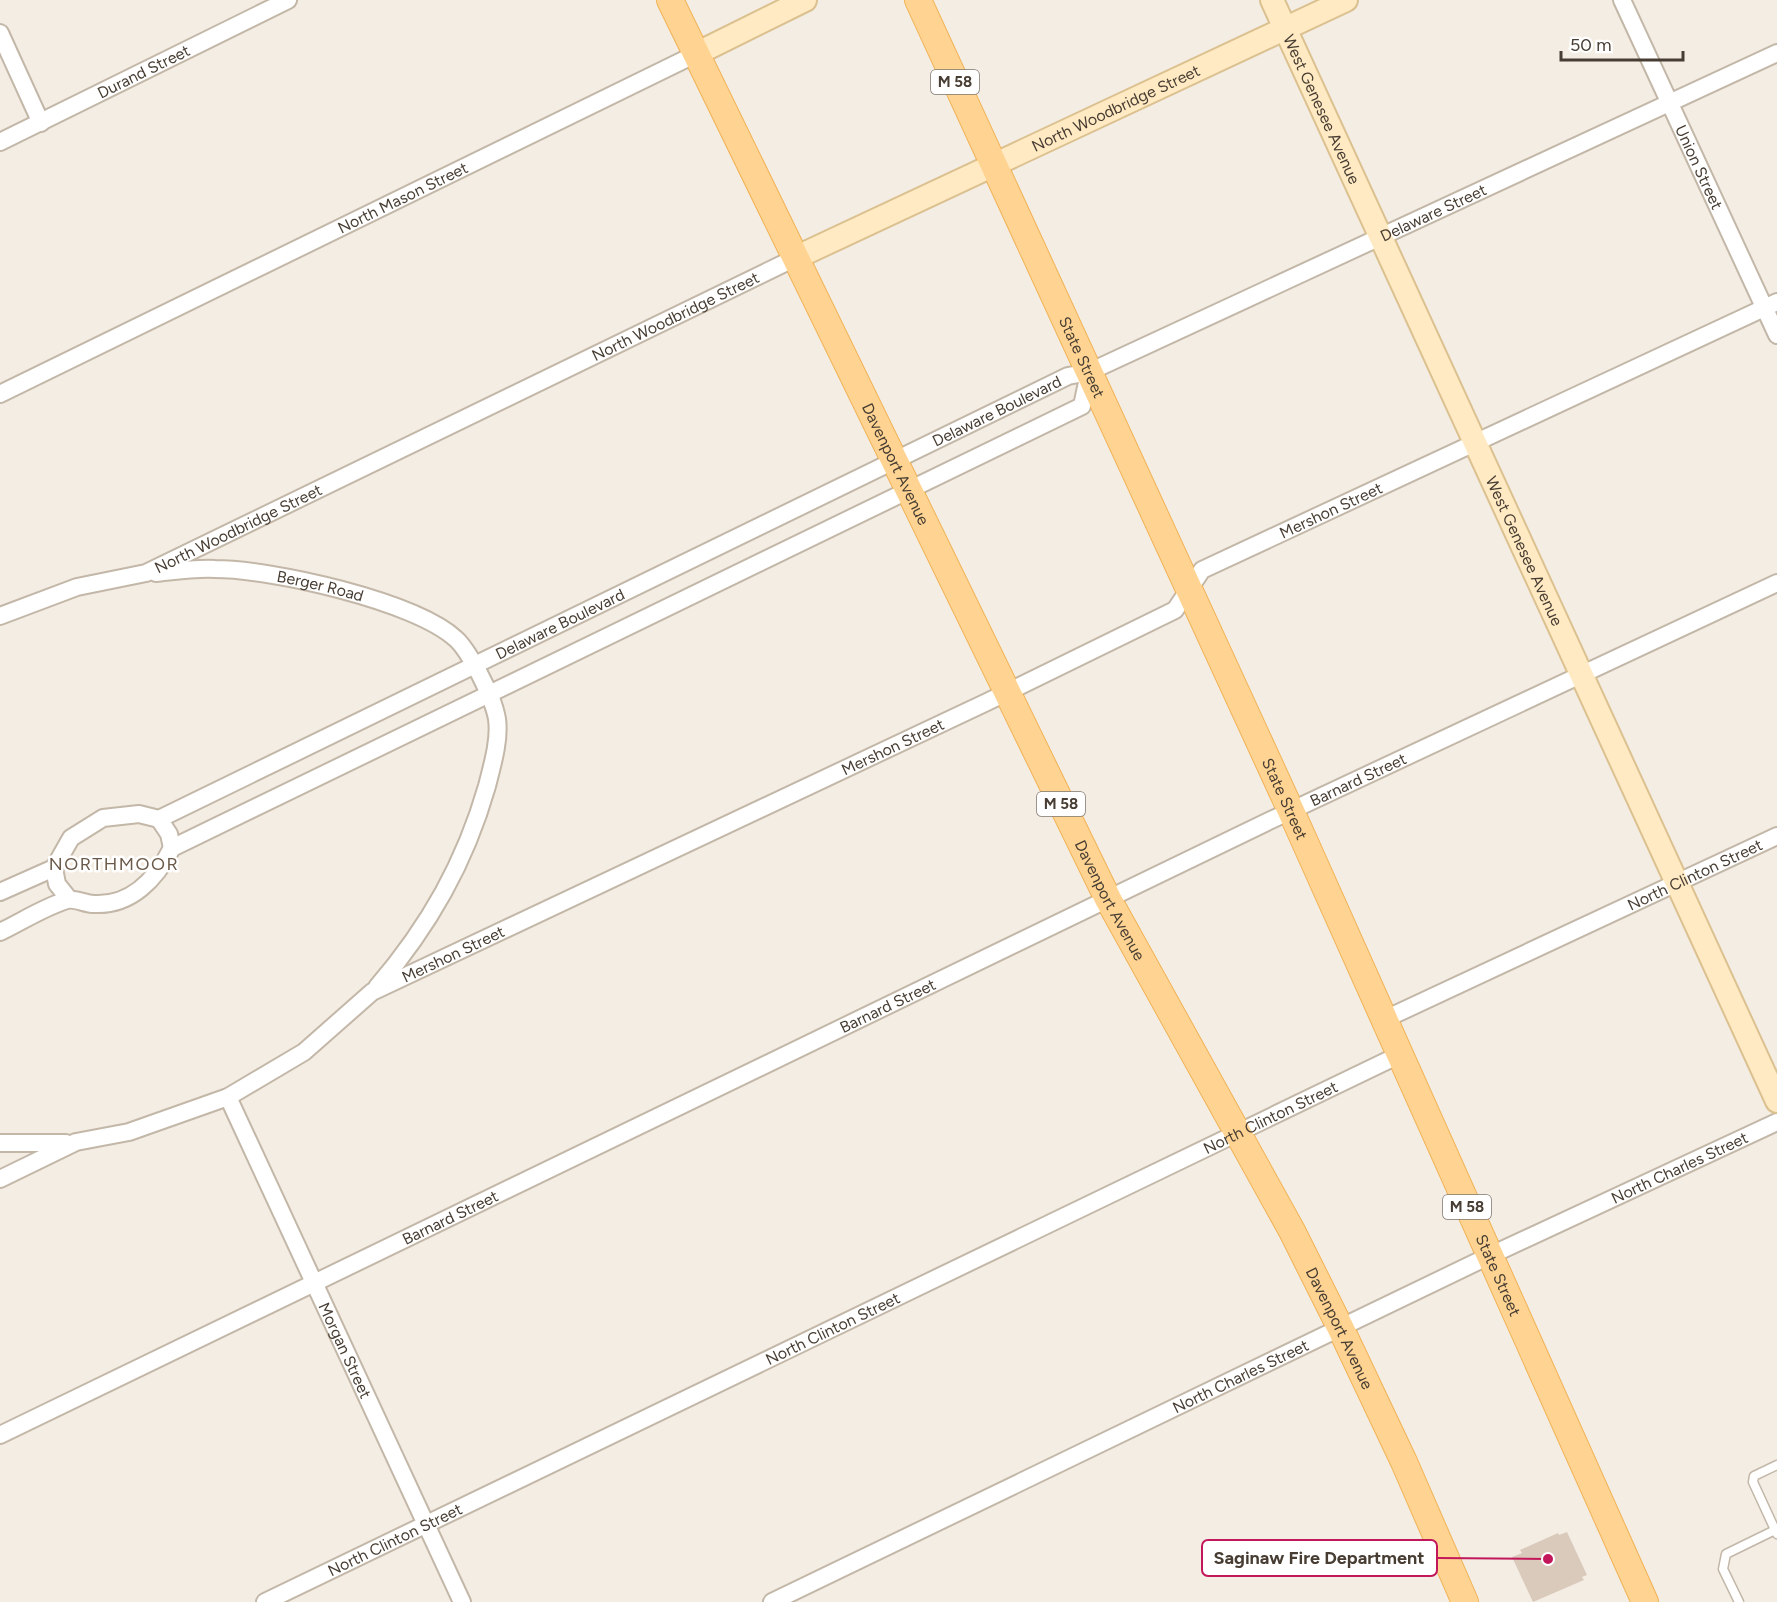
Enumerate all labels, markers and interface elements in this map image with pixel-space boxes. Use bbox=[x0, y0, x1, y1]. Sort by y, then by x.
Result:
scale bar bbox=[1561, 24, 1682, 62]
street label: West Genesee Avenue bbox=[1279, 31, 1365, 187]
text: 50 m bbox=[1570, 34, 1612, 56]
street label: Durand Street bbox=[94, 40, 193, 102]
street label: North Woodbridge Street bbox=[1028, 60, 1203, 155]
road number: M 58 bbox=[931, 70, 979, 94]
street label: Union Street bbox=[1672, 122, 1727, 212]
street label: North Mason Street bbox=[334, 158, 471, 237]
street label: Delaware Street bbox=[1377, 180, 1489, 245]
street label: North Woodbridge Street bbox=[589, 267, 762, 365]
street label: State Street bbox=[1055, 313, 1109, 401]
street label: Delaware Boulevard bbox=[929, 371, 1064, 450]
street label: Davenport Avenue bbox=[858, 400, 934, 528]
street label: West Genesee Avenue bbox=[1482, 473, 1567, 629]
street label: Mershon Street bbox=[1276, 478, 1385, 542]
street label: North Woodbridge Street bbox=[151, 480, 325, 577]
street label: Berger Road bbox=[275, 566, 366, 605]
street label: Delaware Boulevard bbox=[492, 584, 627, 663]
street label: Mershon Street bbox=[838, 714, 947, 779]
street label: Barnard Street bbox=[1307, 749, 1409, 810]
street label: State Street bbox=[1258, 755, 1312, 842]
road number: M 58 bbox=[1037, 792, 1085, 816]
street label: North Clinton Street bbox=[1624, 835, 1765, 914]
street label: Davenport Avenue bbox=[1071, 837, 1150, 964]
district label: NORTHMOOR bbox=[49, 853, 179, 875]
street label: Mershon Street bbox=[399, 922, 507, 986]
street label: Barnard Street bbox=[837, 974, 939, 1037]
street label: North Clinton Street bbox=[1200, 1077, 1340, 1158]
street label: North Charles Street bbox=[1608, 1127, 1751, 1207]
street label: Barnard Street bbox=[399, 1186, 501, 1248]
road number: M 58 bbox=[1443, 1195, 1491, 1219]
street label: State Street bbox=[1472, 1231, 1525, 1319]
street label: Davenport Avenue bbox=[1302, 1264, 1378, 1392]
street label: North Clinton Street bbox=[762, 1288, 903, 1369]
street label: Morgan Street bbox=[315, 1299, 376, 1401]
street label: North Charles Street bbox=[1169, 1335, 1311, 1417]
street label: North Clinton Street bbox=[324, 1499, 465, 1580]
callout: Saginaw Fire Department bbox=[1202, 1540, 1437, 1576]
text: Saginaw Fire Department bbox=[1214, 1547, 1424, 1569]

